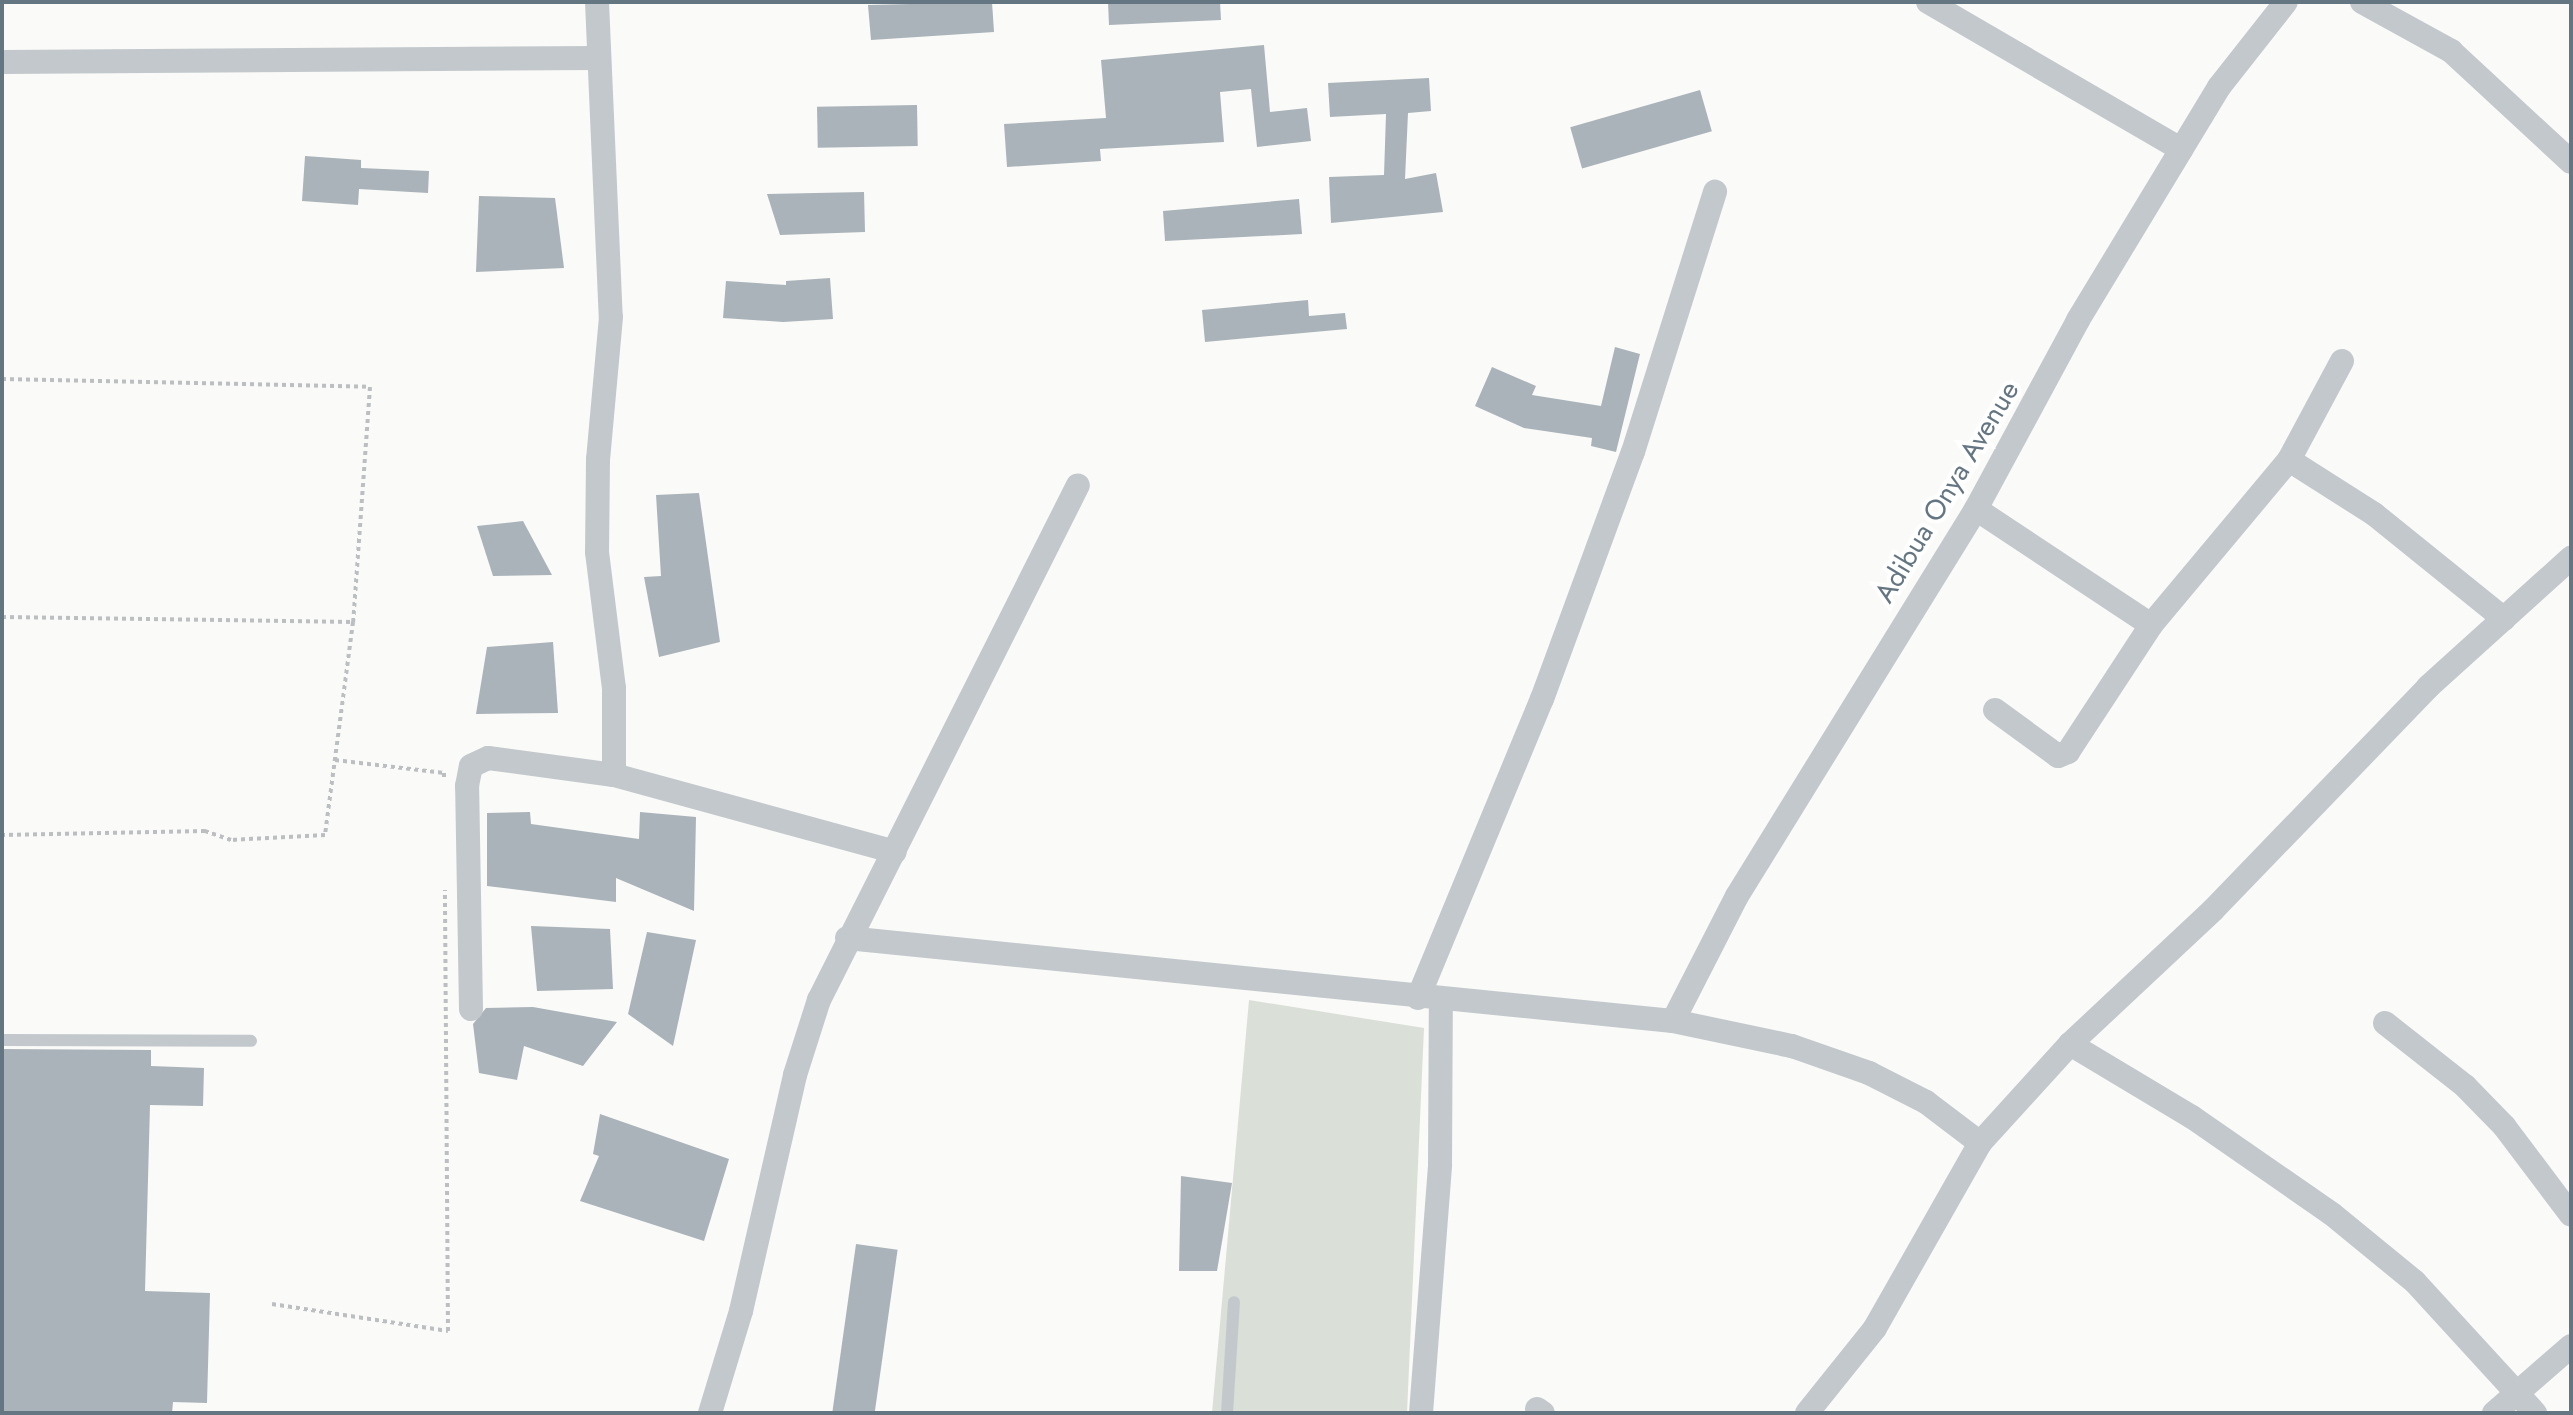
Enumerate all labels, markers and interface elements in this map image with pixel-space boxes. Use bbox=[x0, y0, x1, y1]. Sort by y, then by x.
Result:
street label: Adibua Onya Avenue bbox=[1868, 375, 2026, 609]

